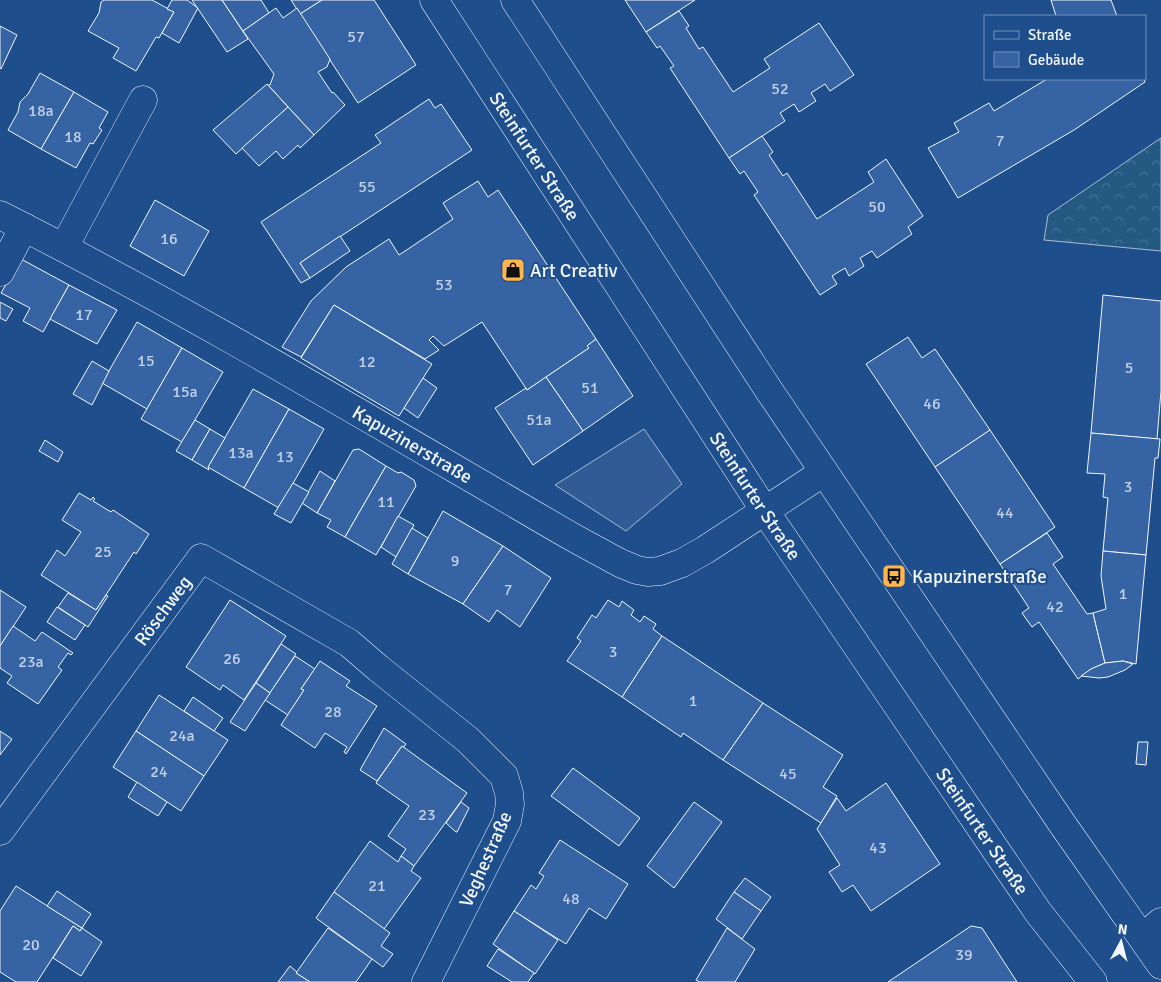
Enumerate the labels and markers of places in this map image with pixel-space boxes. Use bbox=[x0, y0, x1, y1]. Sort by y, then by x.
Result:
shop icon: Art Creativ bbox=[500, 257, 526, 283]
place label: Art Creativ bbox=[530, 259, 618, 283]
bus stop icon: Kapuzinerstraße bbox=[881, 563, 907, 589]
place label: Kapuzinerstraße bbox=[912, 565, 1047, 589]

